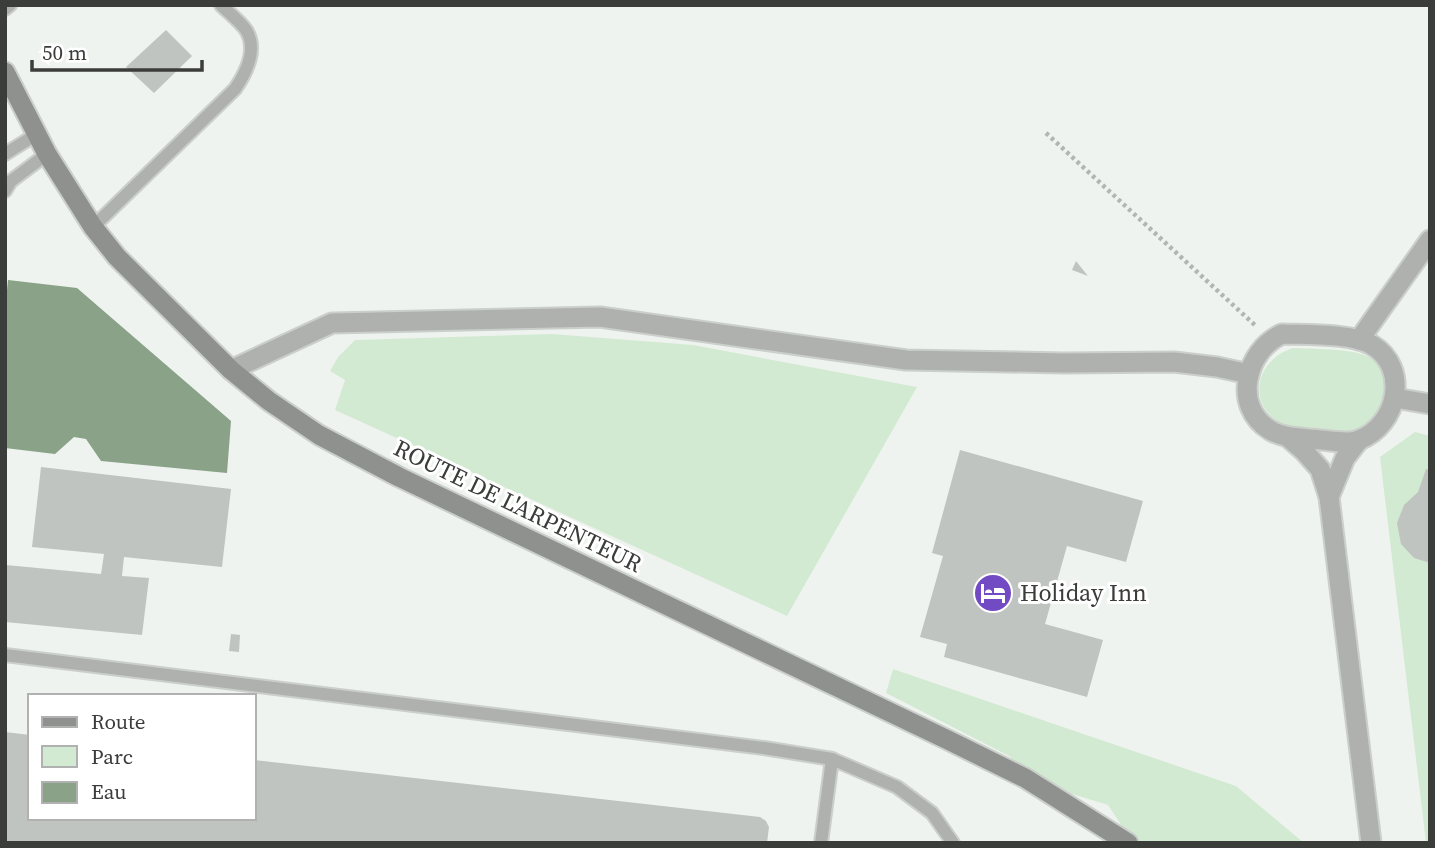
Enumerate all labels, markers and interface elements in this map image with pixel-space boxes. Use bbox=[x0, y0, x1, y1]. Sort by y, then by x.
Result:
scale bar bbox=[32, 28, 201, 72]
text: 50 m bbox=[42, 38, 87, 67]
street label: ROUTE DE L'ARPENTEUR bbox=[389, 431, 648, 580]
hotel icon: Holiday Inn bbox=[972, 572, 1014, 614]
place label: Holiday Inn bbox=[1020, 576, 1147, 609]
legend bbox=[28, 694, 256, 820]
text: Route bbox=[91, 707, 146, 736]
text: Parc bbox=[91, 742, 133, 771]
text: Eau bbox=[91, 777, 127, 806]

